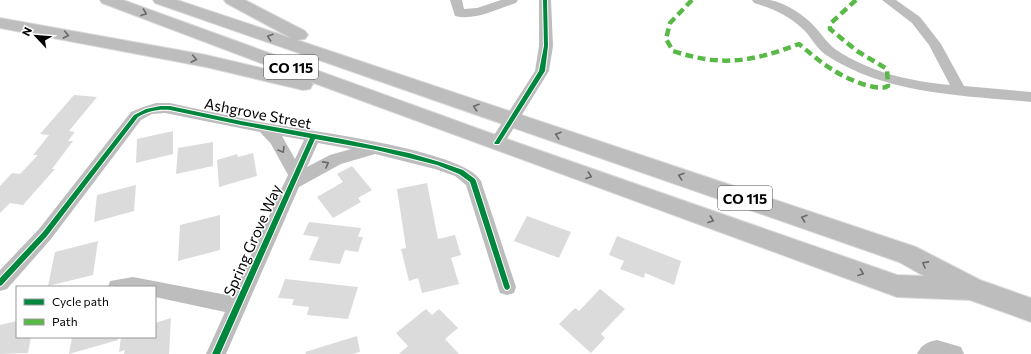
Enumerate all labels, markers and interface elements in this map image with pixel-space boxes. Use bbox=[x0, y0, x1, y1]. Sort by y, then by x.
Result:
one-way arrow bbox=[141, 9, 148, 17]
north arrow bbox=[16, 16, 56, 56]
text: N bbox=[19, 25, 34, 38]
one-way arrow bbox=[63, 30, 69, 39]
one-way arrow bbox=[267, 34, 274, 42]
one-way arrow bbox=[190, 54, 197, 63]
road number: CO 115 bbox=[264, 55, 318, 79]
street label: Ashgrove Street bbox=[203, 94, 313, 132]
one-way arrow bbox=[472, 103, 479, 112]
one-way arrow bbox=[554, 131, 561, 139]
one-way arrow bbox=[278, 146, 285, 153]
one-way arrow bbox=[322, 161, 329, 169]
one-way arrow bbox=[585, 171, 592, 179]
one-way arrow bbox=[677, 173, 684, 181]
street label: Spring Grove Way bbox=[219, 181, 285, 299]
road number: CO 115 bbox=[718, 186, 772, 210]
one-way arrow bbox=[708, 215, 715, 223]
one-way arrow bbox=[801, 215, 808, 223]
one-way arrow bbox=[922, 261, 930, 268]
one-way arrow bbox=[857, 268, 864, 276]
legend bbox=[16, 286, 156, 338]
text: Cycle path bbox=[52, 294, 109, 308]
text: Path bbox=[52, 314, 78, 328]

